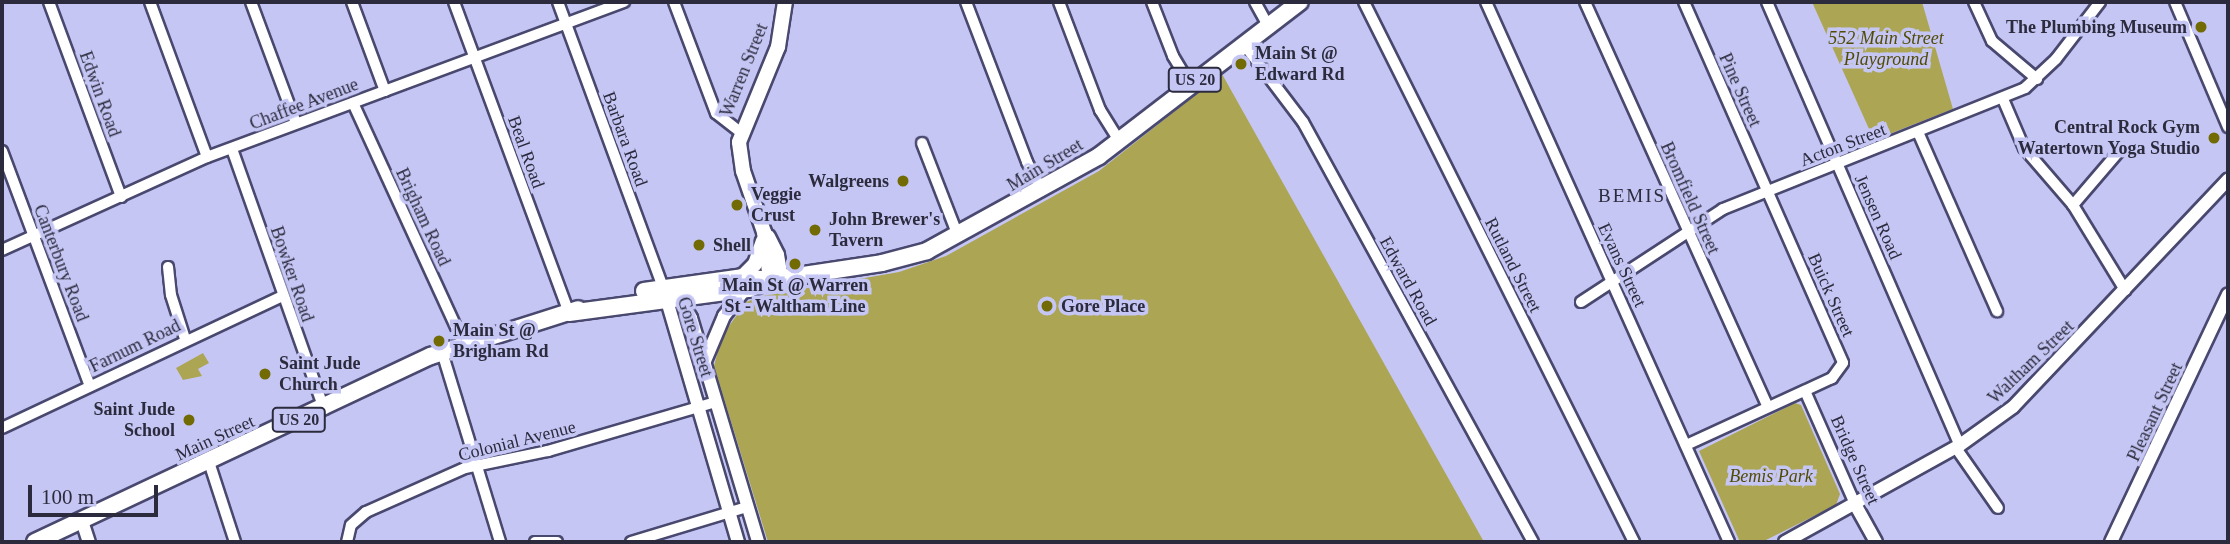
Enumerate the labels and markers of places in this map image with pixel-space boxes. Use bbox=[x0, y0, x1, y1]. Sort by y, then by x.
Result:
place label: The Plumbing Museum bbox=[2006, 16, 2187, 38]
marker: The Plumbing Museum bbox=[2193, 19, 2209, 35]
place label: Main St @ Edward Rd bbox=[1255, 43, 1345, 86]
marker: Main St @ Edward Rd bbox=[1233, 56, 1249, 72]
place label: Central Rock Gym Watertown Yoga Studio bbox=[2017, 117, 2200, 160]
marker: Central Rock Gym Watertown Yoga Studio bbox=[2206, 130, 2222, 146]
place label: Walgreens bbox=[808, 170, 889, 192]
marker: Walgreens bbox=[895, 173, 911, 189]
place label: Veggie Crust bbox=[751, 184, 801, 227]
marker: Veggie Crust bbox=[729, 197, 745, 213]
place label: John Brewer's Tavern bbox=[829, 209, 940, 252]
marker: John Brewer's Tavern bbox=[807, 222, 823, 238]
place label: Shell bbox=[713, 234, 751, 256]
marker: Shell bbox=[691, 237, 707, 253]
marker: Main St @ Warren St - Waltham Line bbox=[787, 256, 803, 272]
place label: Main St @ Warren St - Waltham Line bbox=[722, 275, 868, 318]
place label: Gore Place bbox=[1061, 295, 1145, 317]
marker: Gore Place bbox=[1039, 298, 1055, 314]
place label: Main St @ Brigham Rd bbox=[453, 320, 549, 362]
marker: Main St @ Brigham Rd bbox=[431, 333, 447, 349]
place label: Saint Jude Church bbox=[279, 353, 361, 396]
marker: Saint Jude Church bbox=[257, 366, 273, 382]
place label: Saint Jude School bbox=[93, 399, 175, 442]
marker: Saint Jude School bbox=[181, 412, 197, 428]

